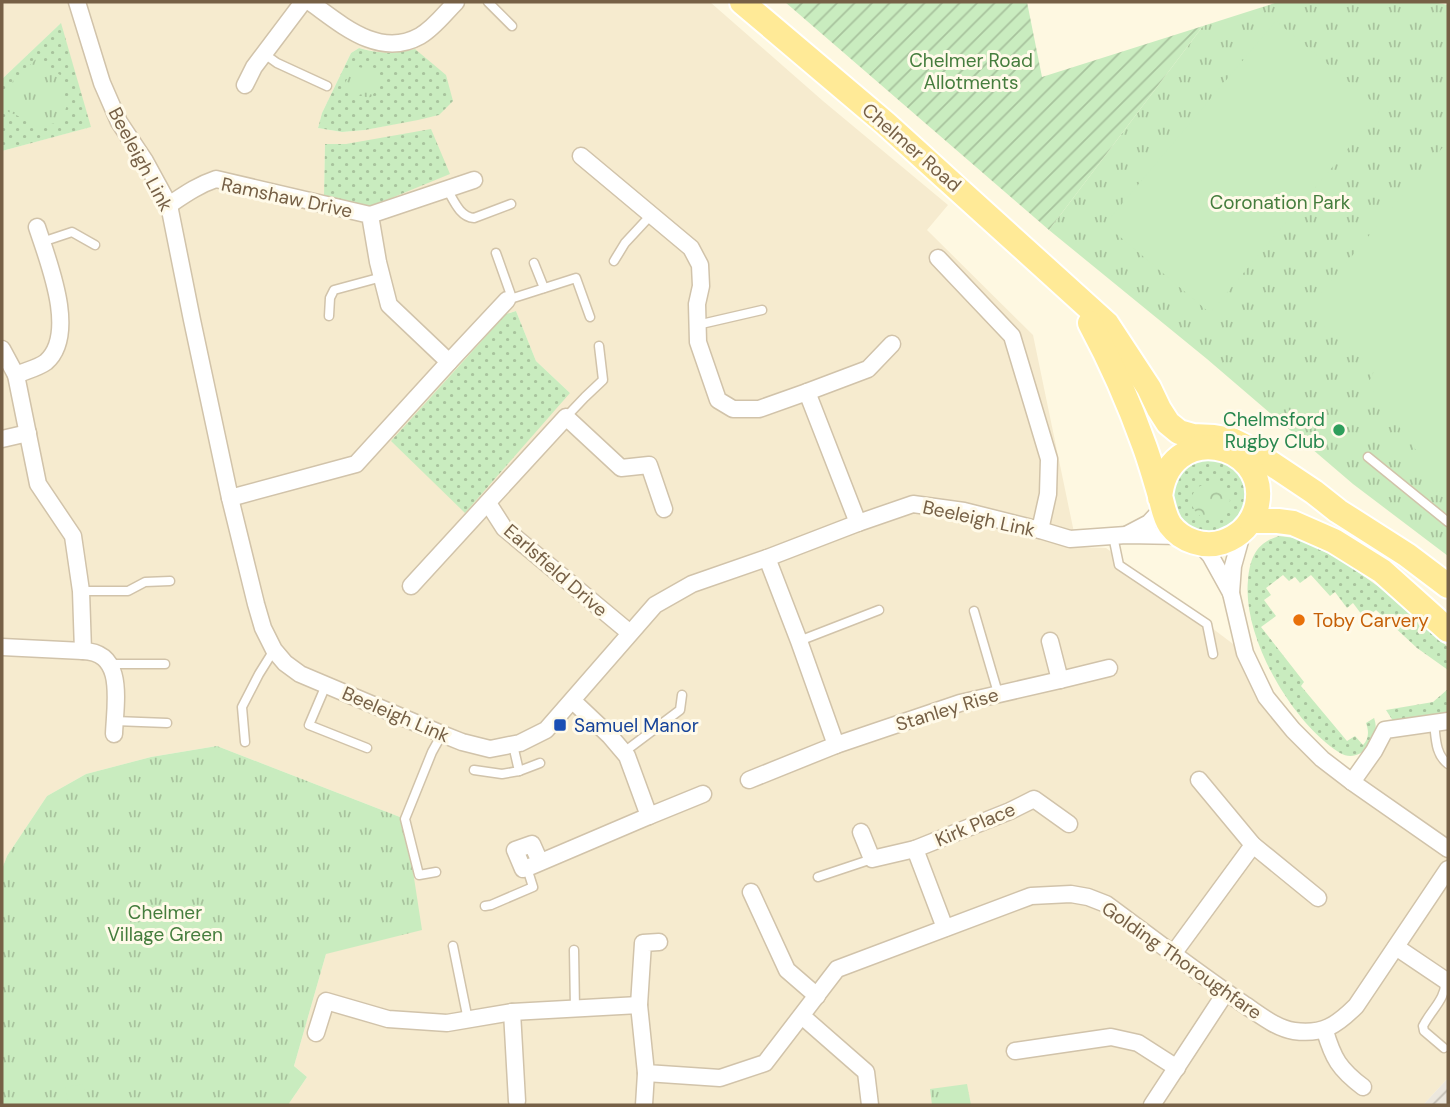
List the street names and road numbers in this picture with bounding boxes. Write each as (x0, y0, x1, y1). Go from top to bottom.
street label: Chelmer Road (857, 97, 967, 197)
street label: Beeleigh Link (103, 103, 179, 216)
street label: Ramshaw Drive (219, 171, 355, 224)
street label: Beeleigh Link (920, 494, 1038, 543)
street label: Earlsfield Drive (499, 518, 613, 622)
street label: Beeleigh Link (338, 681, 454, 748)
street label: Stanley Rise (893, 682, 1002, 737)
street label: Kirk Place (931, 796, 1019, 852)
street label: Golding Thoroughfare (1097, 896, 1267, 1025)

